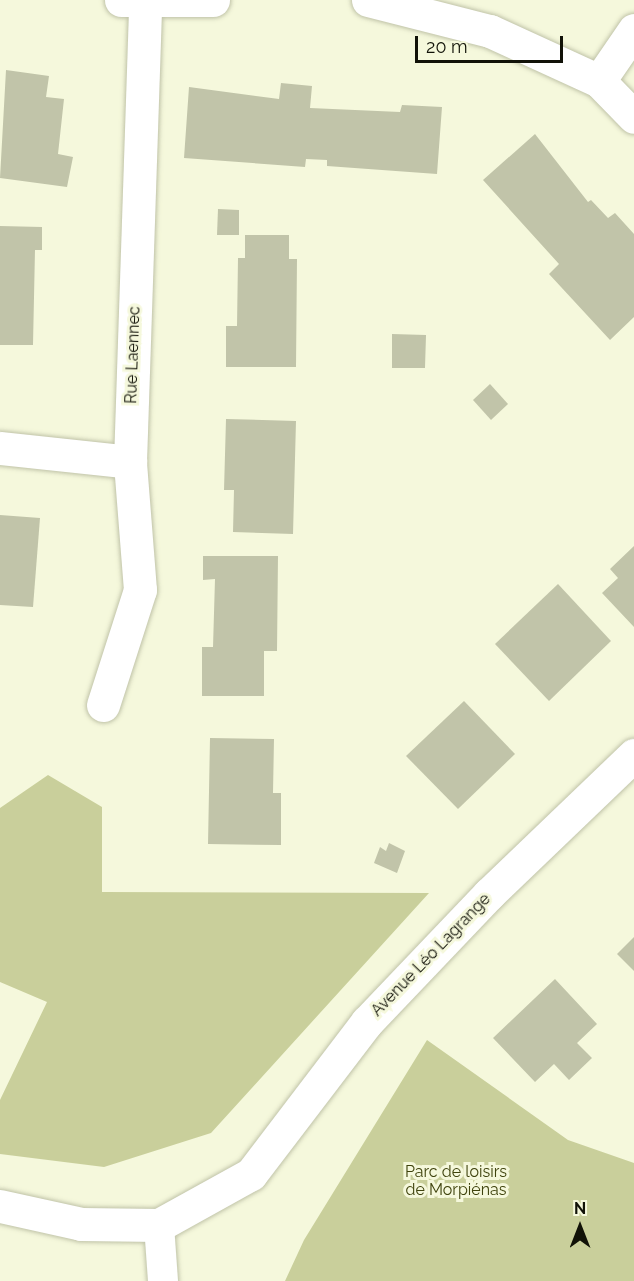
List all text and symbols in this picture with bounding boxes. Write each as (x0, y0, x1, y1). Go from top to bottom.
scale bar (418, 24, 566, 62)
text: 20 m (426, 36, 468, 57)
street label: Rue Laennec (122, 306, 144, 404)
street label: Avenue Léo Lagrange (367, 890, 495, 1020)
park label: Parc de loisirs de Morpiénas (405, 1162, 507, 1200)
north arrow (550, 1197, 610, 1257)
text: N (574, 1199, 586, 1218)

